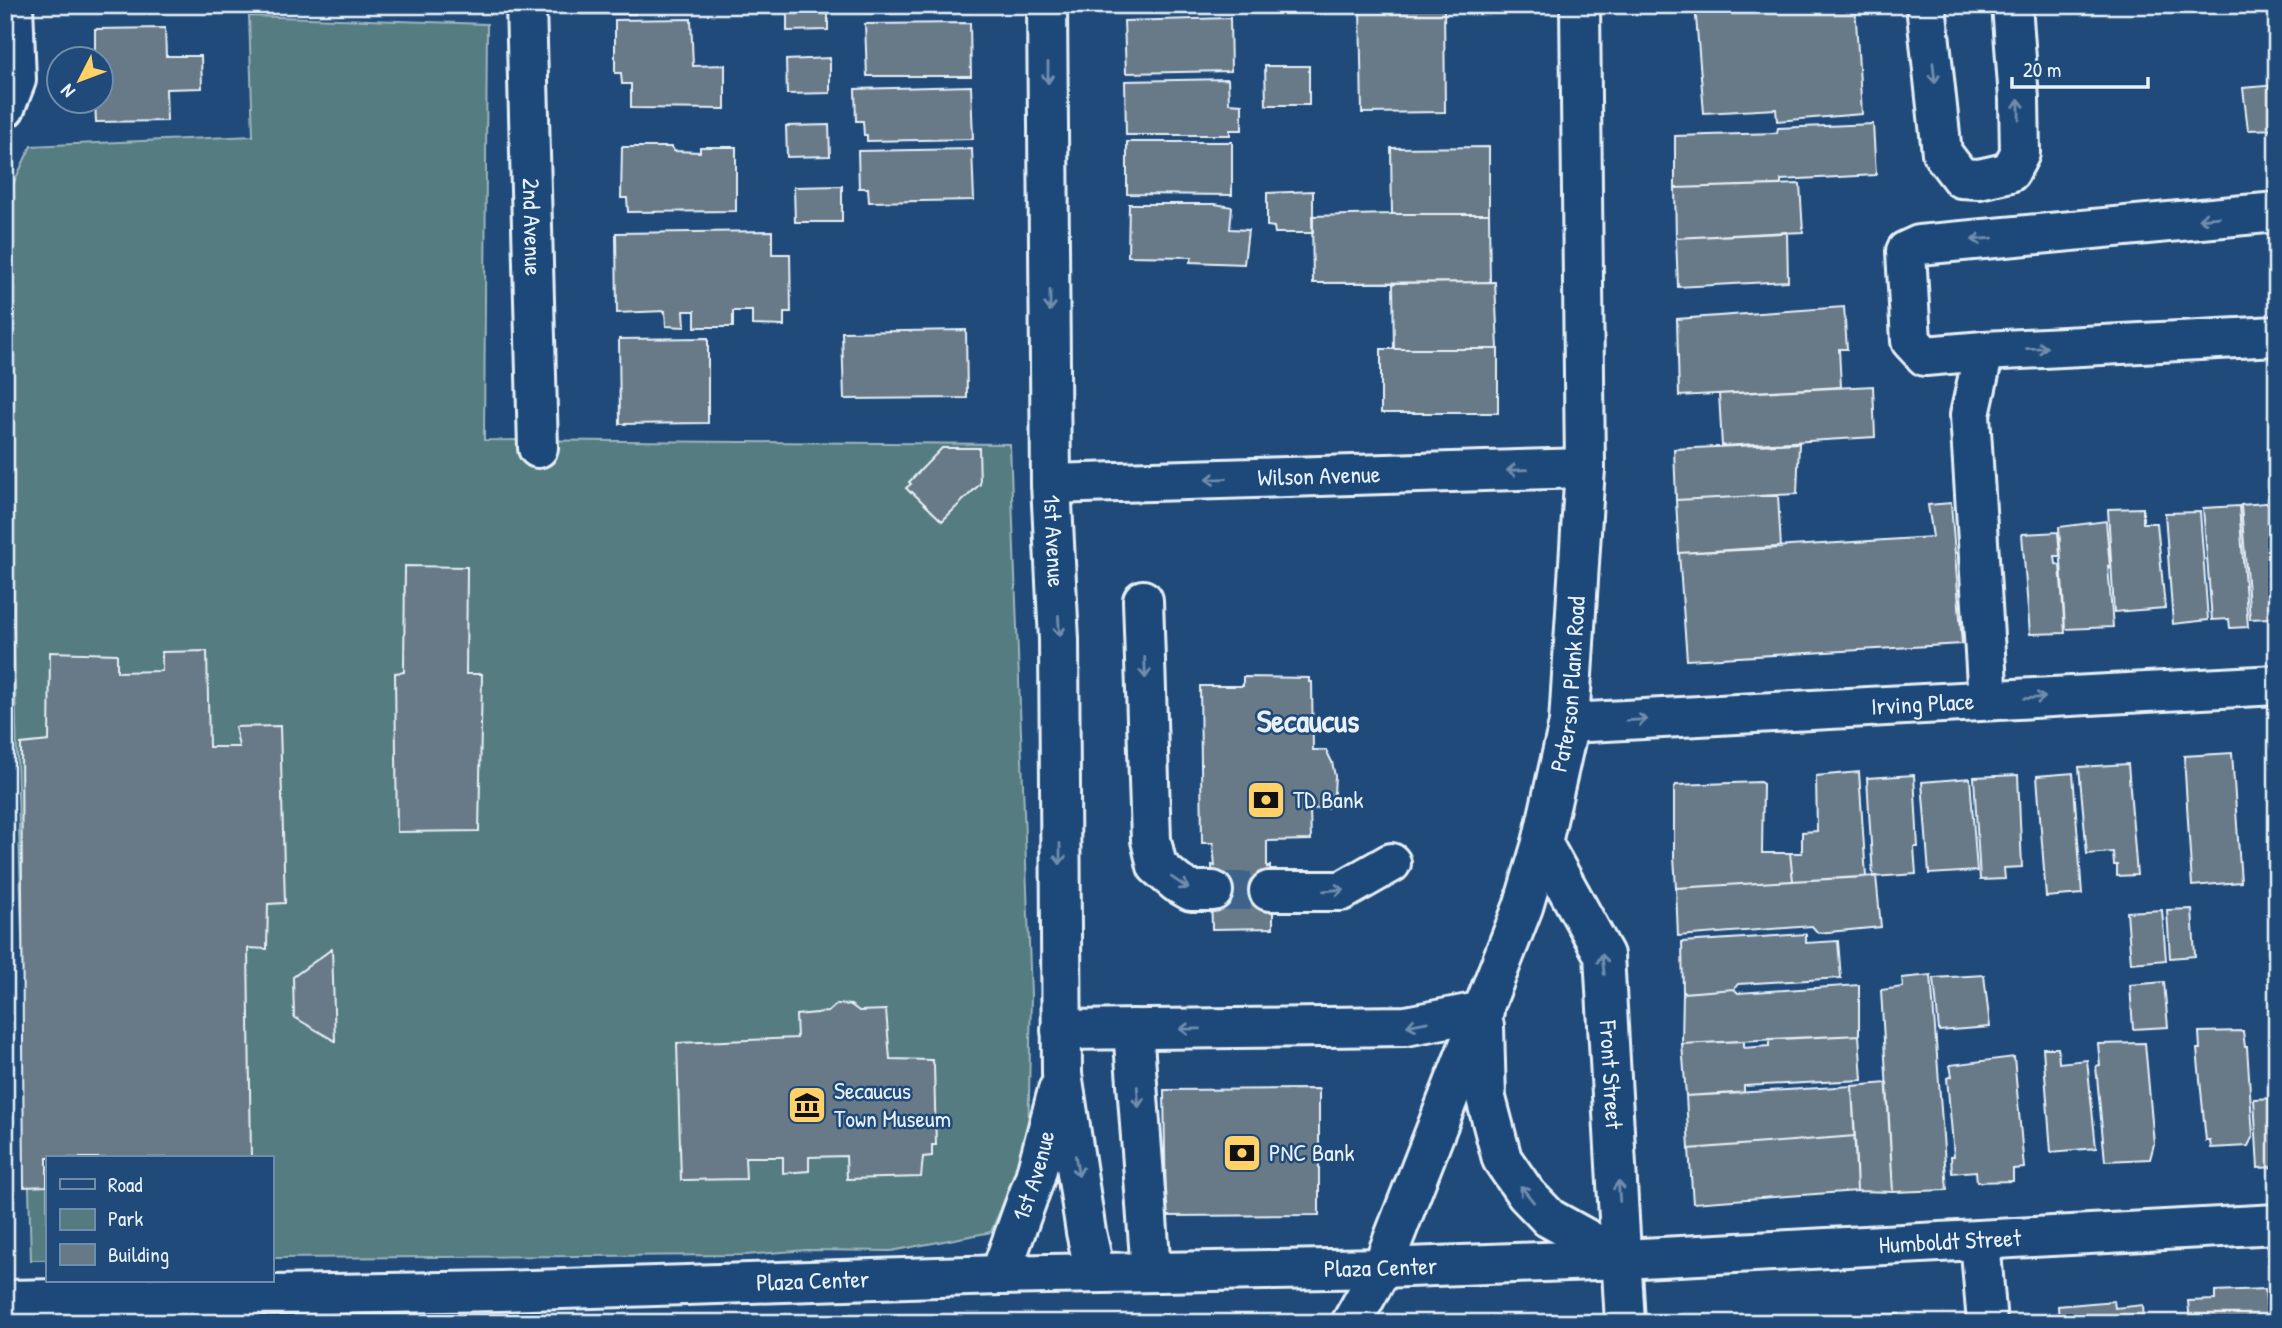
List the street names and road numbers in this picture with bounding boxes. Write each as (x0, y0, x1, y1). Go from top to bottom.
street label: 2nd Avenue (516, 178, 550, 277)
street label: Wilson Avenue (1257, 457, 1381, 493)
street label: 1st Avenue (1037, 494, 1073, 588)
street label: Paterson Plank Road (1542, 595, 1592, 775)
street label: Irving Place (1870, 684, 1975, 722)
street label: Front Street (1593, 1019, 1631, 1131)
street label: 1st Avenue (1004, 1127, 1062, 1225)
street label: Humboldt Street (1878, 1221, 2023, 1260)
street label: Plaza Center (1324, 1249, 1438, 1284)
street label: Plaza Center (756, 1262, 870, 1298)

